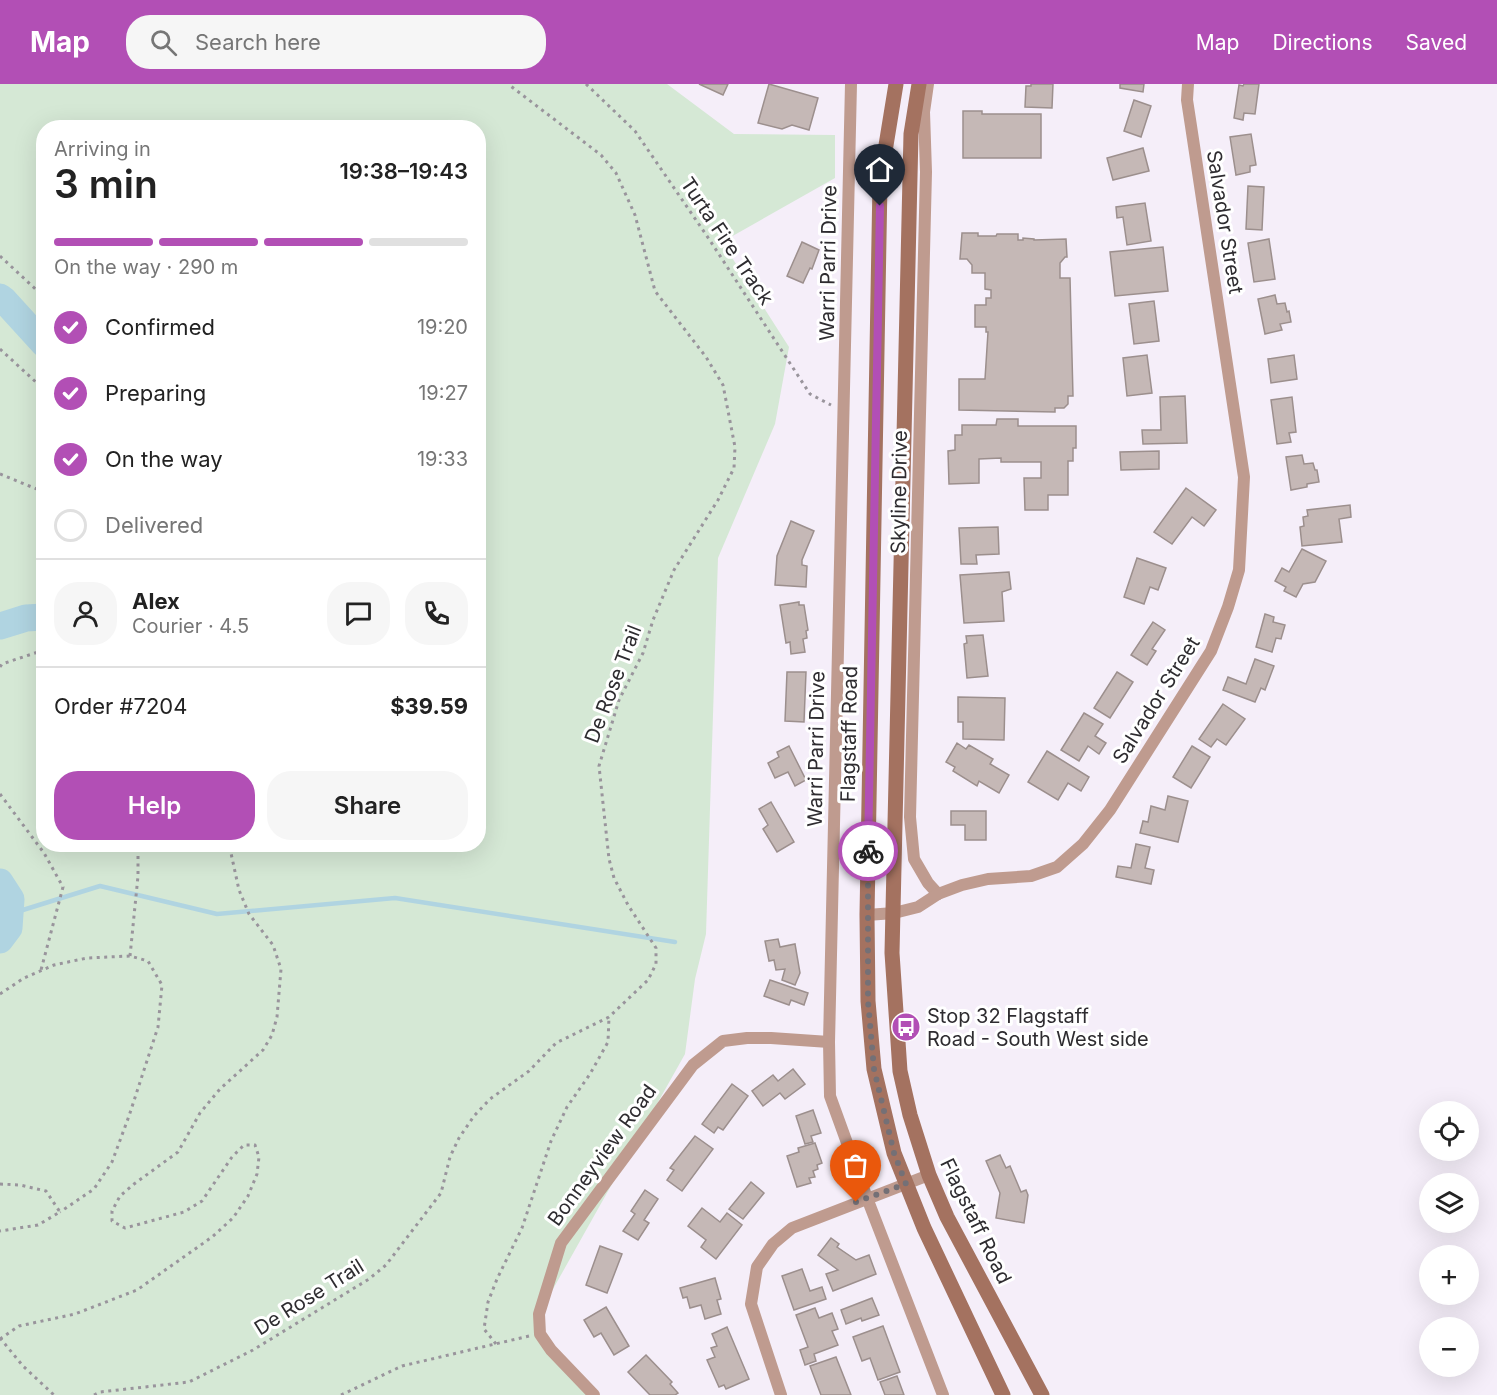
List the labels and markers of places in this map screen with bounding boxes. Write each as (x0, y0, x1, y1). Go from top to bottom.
pin (854, 144, 905, 206)
place label: Stop 32 Flagstaff Road - South West side (927, 1004, 1149, 1051)
bus stop icon: Stop 32 Flagstaff Road - South West side (890, 1011, 922, 1043)
pin (830, 1140, 881, 1202)

